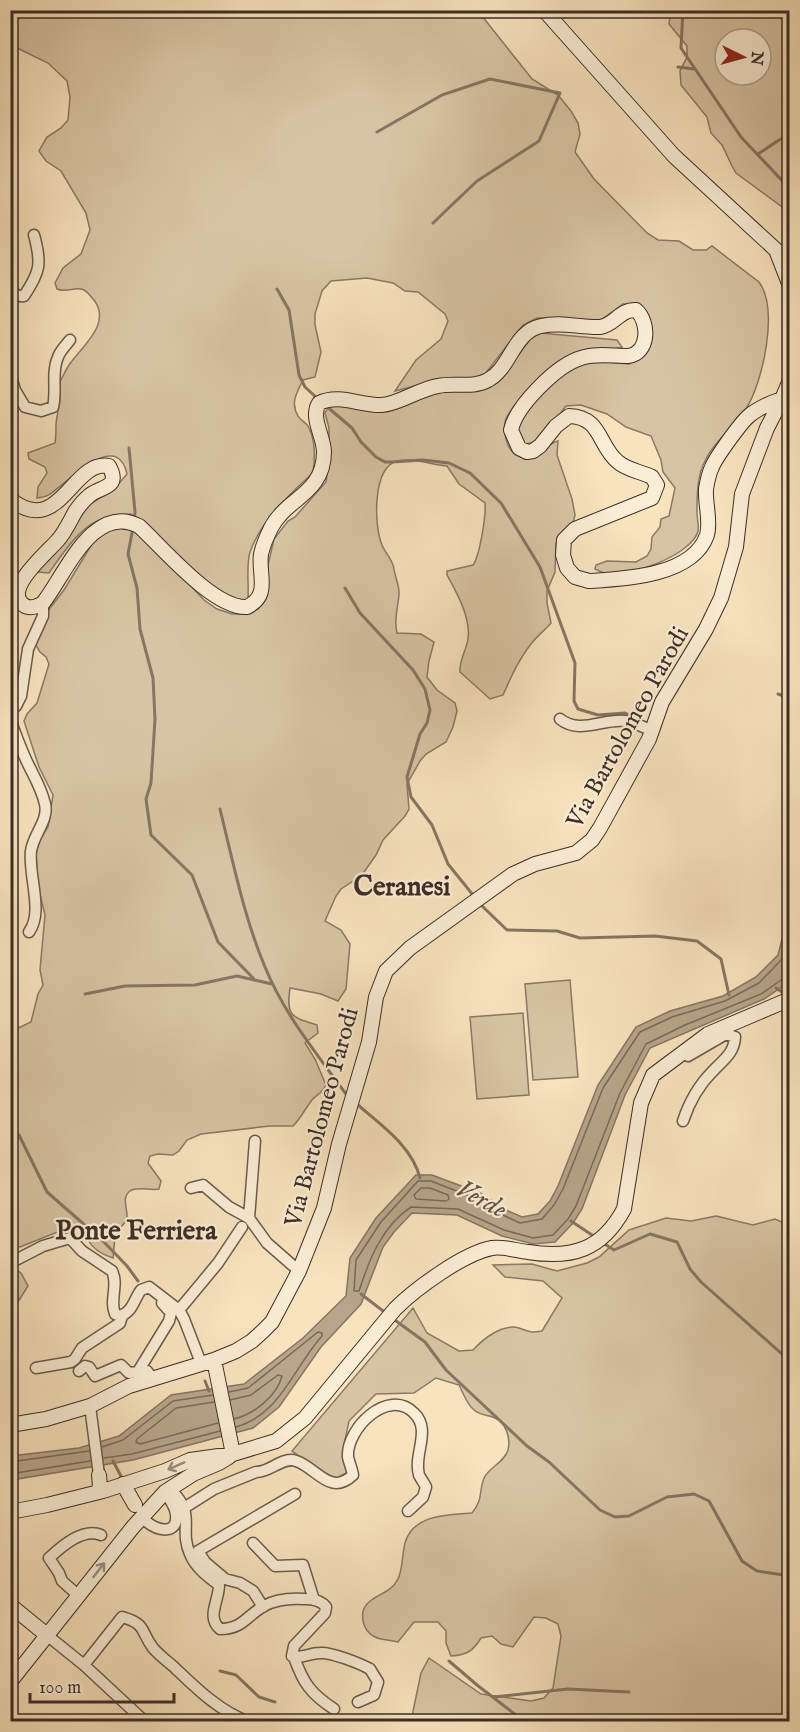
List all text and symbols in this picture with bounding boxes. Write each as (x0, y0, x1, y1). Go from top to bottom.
north arrow (713, 27, 773, 87)
text: N (745, 49, 767, 66)
street label: Via Bartolomeo Parodi (560, 621, 697, 835)
district label: Ceranesi (354, 871, 450, 905)
street label: Via Bartolomeo Parodi (278, 1004, 367, 1231)
water label: Verde (450, 1172, 512, 1226)
district label: Ponte Ferriera (55, 1215, 218, 1249)
one-way arrow (168, 1461, 186, 1472)
one-way arrow (93, 1562, 106, 1578)
scale bar (30, 1666, 174, 1704)
text: 100 m (39, 1677, 81, 1700)

